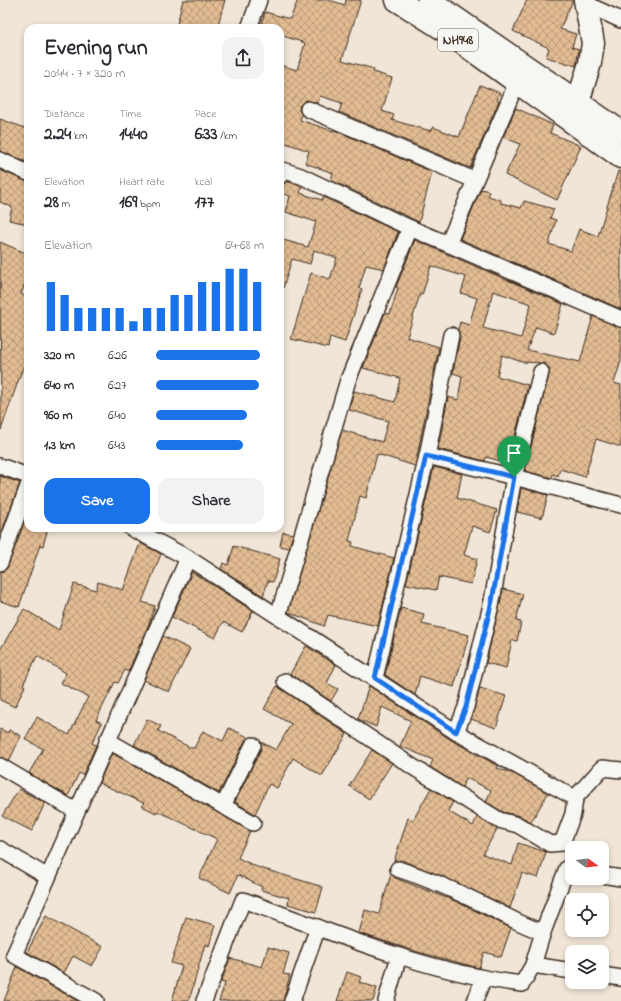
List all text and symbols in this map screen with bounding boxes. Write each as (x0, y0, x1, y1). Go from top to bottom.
road number: NH948 (438, 29, 478, 51)
text: Evening run (44, 33, 148, 65)
button: share (222, 37, 264, 79)
text: 20:44 · 7 × 320 m (44, 64, 125, 83)
text: Distance (44, 106, 85, 122)
text: Time (119, 106, 141, 122)
text: Pace (195, 106, 216, 122)
text: 2.24 (44, 122, 71, 147)
text: 14:40 (119, 122, 148, 147)
text: 6:33 (195, 122, 218, 147)
text: km (71, 128, 87, 144)
text: /km (218, 128, 237, 144)
text: Elevation (44, 174, 84, 190)
text: Heart rate (119, 174, 164, 190)
text: kcal (195, 174, 212, 190)
text: 28 (44, 190, 59, 215)
text: 169 (119, 190, 137, 215)
text: 177 (195, 190, 214, 215)
text: m (59, 196, 70, 212)
text: bpm (137, 196, 160, 212)
text: Elevation (44, 236, 92, 255)
text: 64–68 m (225, 236, 264, 255)
text: 320 m (44, 346, 75, 365)
text: 6:26 (108, 346, 127, 365)
text: 640 m (44, 376, 74, 395)
text: 6:27 (108, 376, 127, 395)
text: 960 m (44, 406, 73, 425)
text: 6:40 (108, 406, 126, 425)
text: 1.3 km (44, 436, 75, 455)
text: 6:43 (108, 436, 126, 455)
pin (497, 436, 531, 477)
icon: arrive (503, 442, 525, 464)
button: Save (44, 478, 150, 524)
button: Share (158, 478, 264, 524)
north arrow (565, 841, 609, 885)
map controls (565, 841, 609, 989)
button: locate (565, 893, 609, 937)
button: layers (565, 945, 609, 989)

